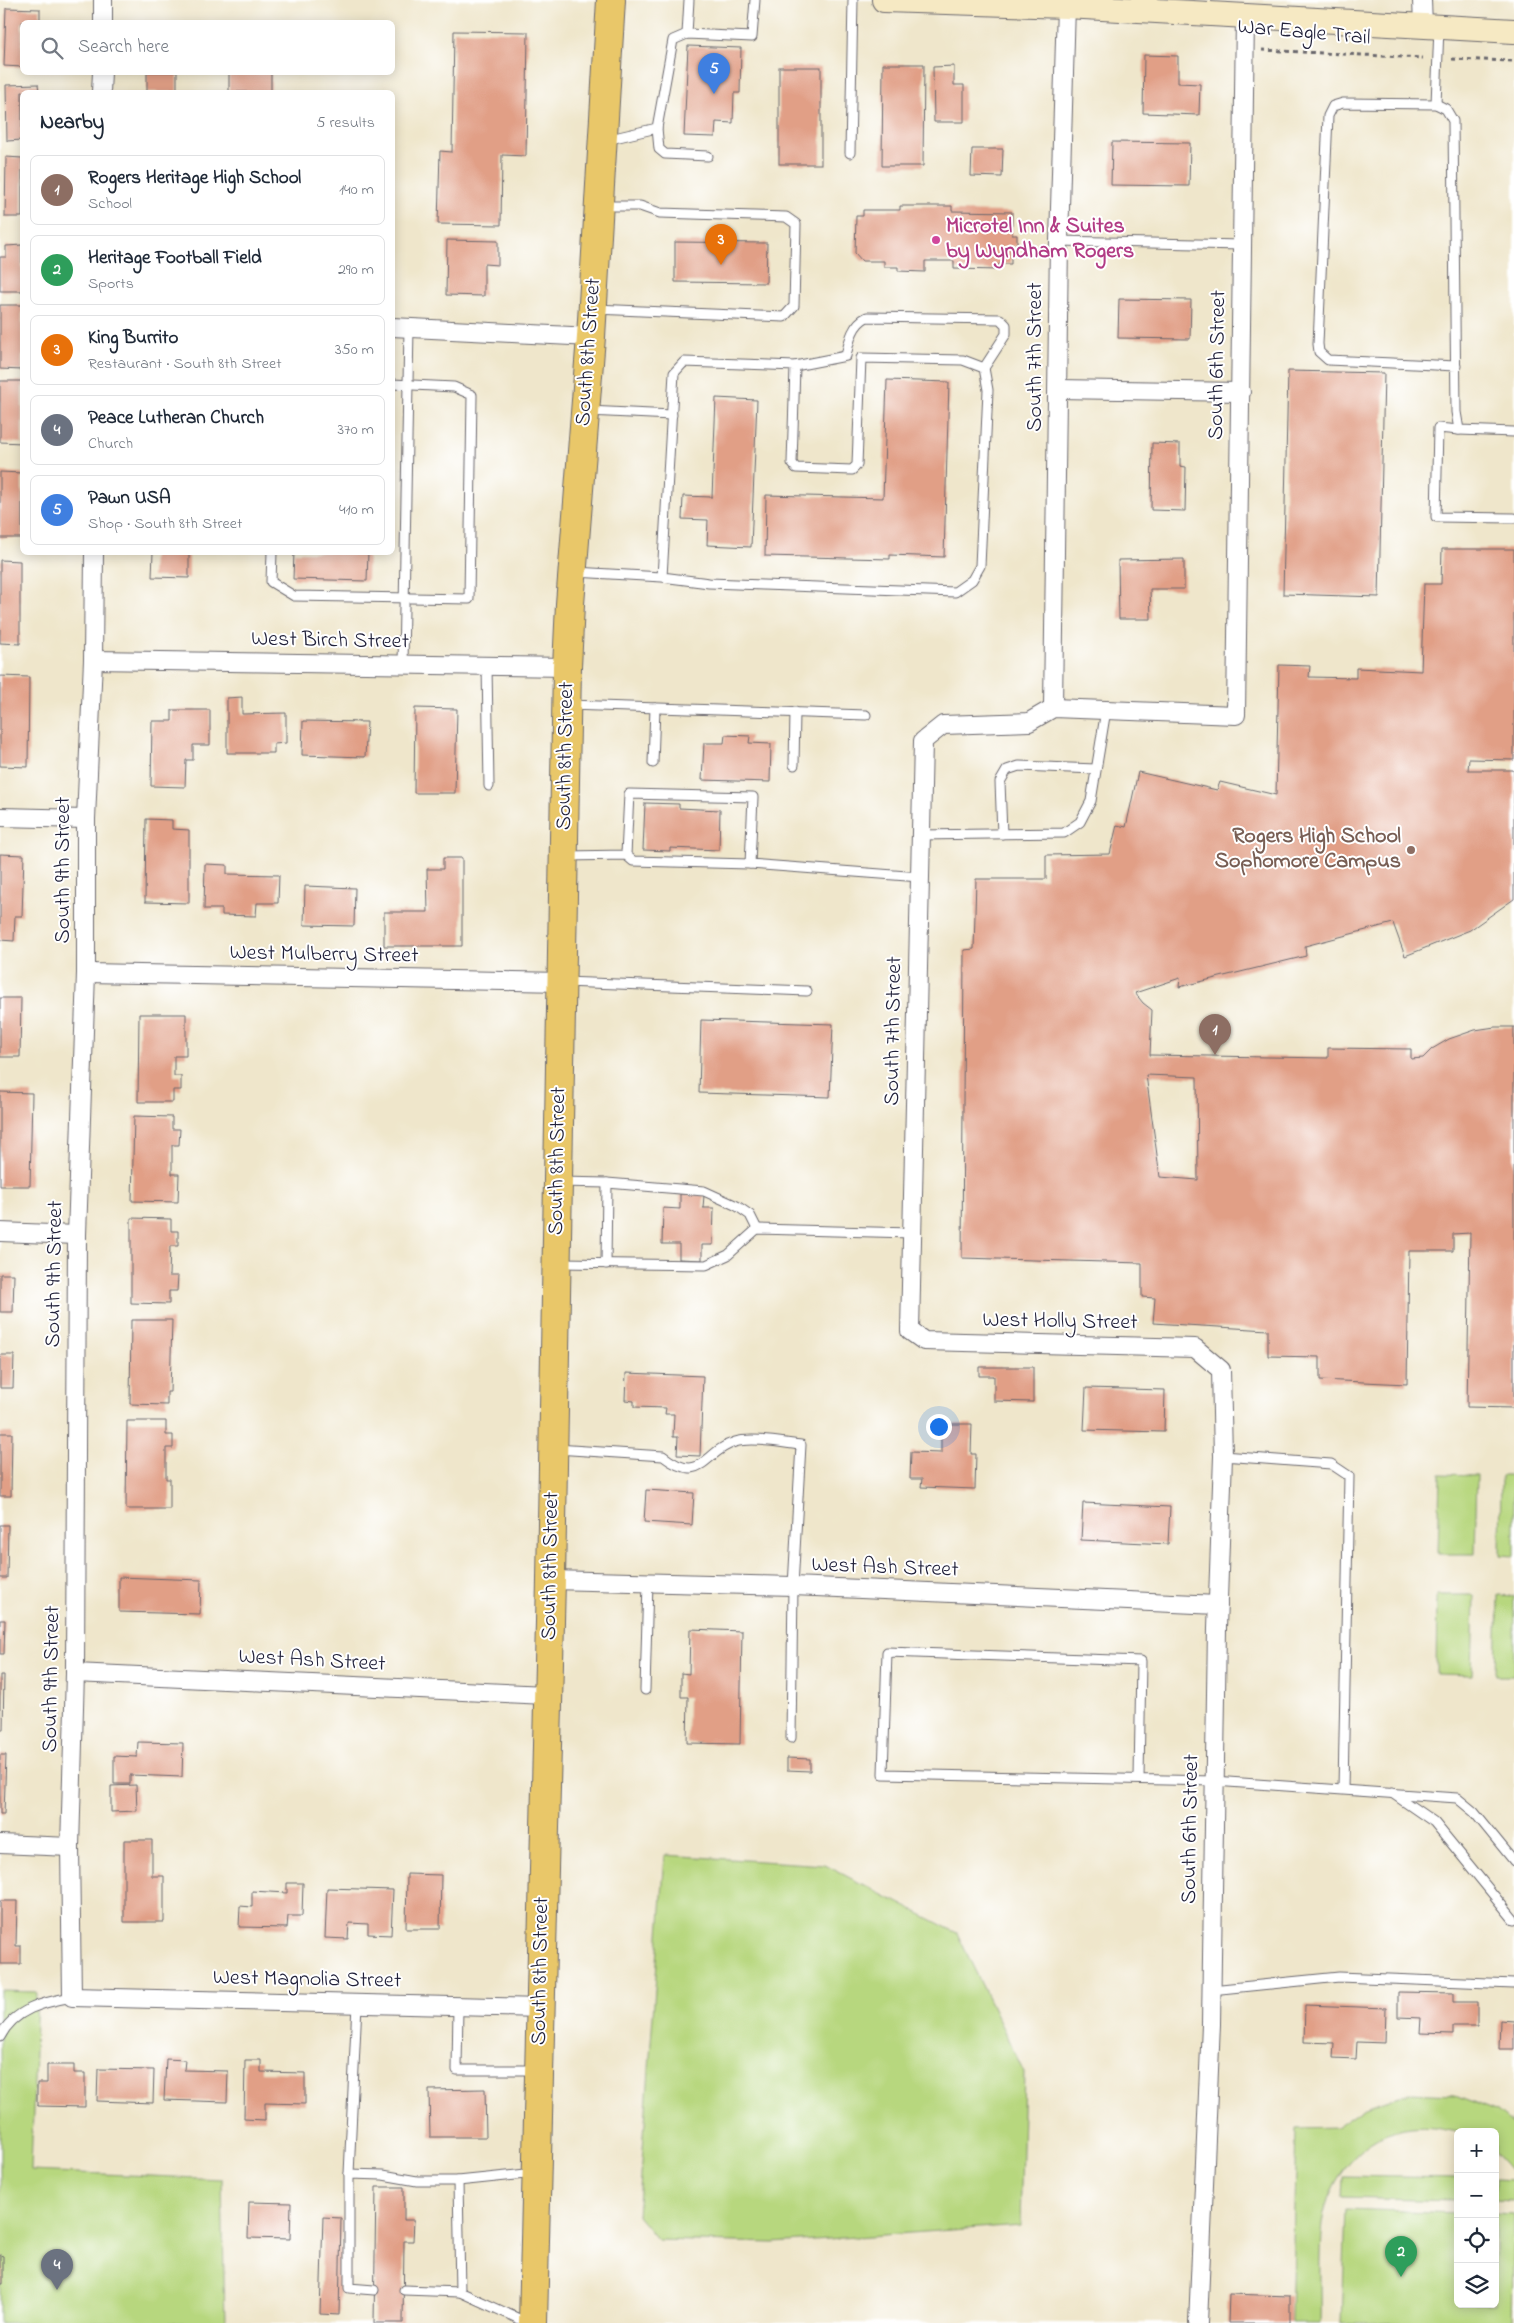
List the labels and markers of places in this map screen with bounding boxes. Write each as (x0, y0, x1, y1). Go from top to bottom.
pin: 5 (698, 53, 730, 94)
place label: Microtel Inn & Suites by Wyndham Rogers (946, 211, 1134, 269)
pin: 3 (705, 224, 737, 265)
marker: Microtel Inn & Suites by Wyndham Rogers (930, 234, 942, 246)
place label: Rogers High School Sophomore Campus (1215, 821, 1401, 878)
marker: Rogers High School Sophomore Campus (1405, 844, 1417, 856)
pin: 1 (1199, 1014, 1231, 1055)
pin: 2 (1385, 2236, 1417, 2277)
pin: 4 (41, 2249, 73, 2290)

